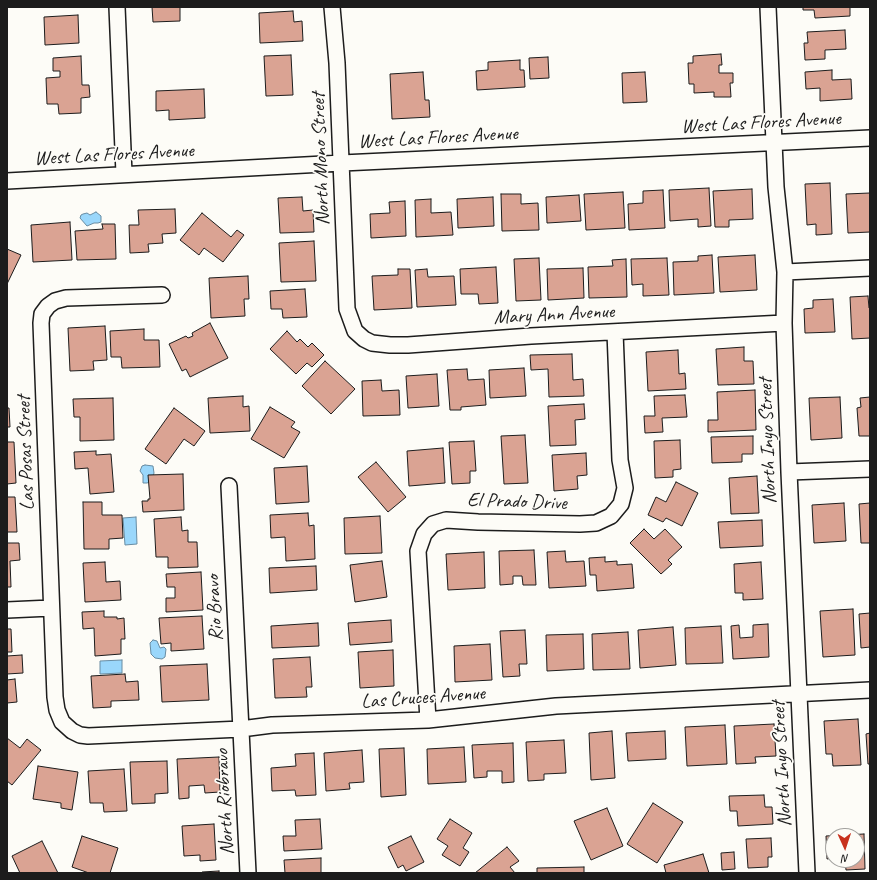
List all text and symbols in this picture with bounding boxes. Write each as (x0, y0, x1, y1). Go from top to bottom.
street label: North Mono Street (307, 92, 335, 226)
street label: West Las Flores Avenue (681, 107, 841, 139)
street label: West Las Flores Avenue (358, 122, 518, 154)
street label: West Las Flores Avenue (34, 139, 194, 171)
street label: Mary Ann Avenue (493, 300, 615, 330)
street label: North Inyo Street (754, 378, 782, 504)
street label: Las Posas Street (12, 395, 40, 511)
street label: El Prado Drive (467, 488, 567, 516)
street label: Rio Bravo (201, 574, 229, 642)
street label: Las Cruces Avenue (360, 682, 486, 714)
street label: North Inyo Street (767, 701, 797, 827)
street label: North Riobravo (210, 748, 240, 856)
north arrow (825, 828, 865, 868)
text: N (842, 852, 849, 866)

